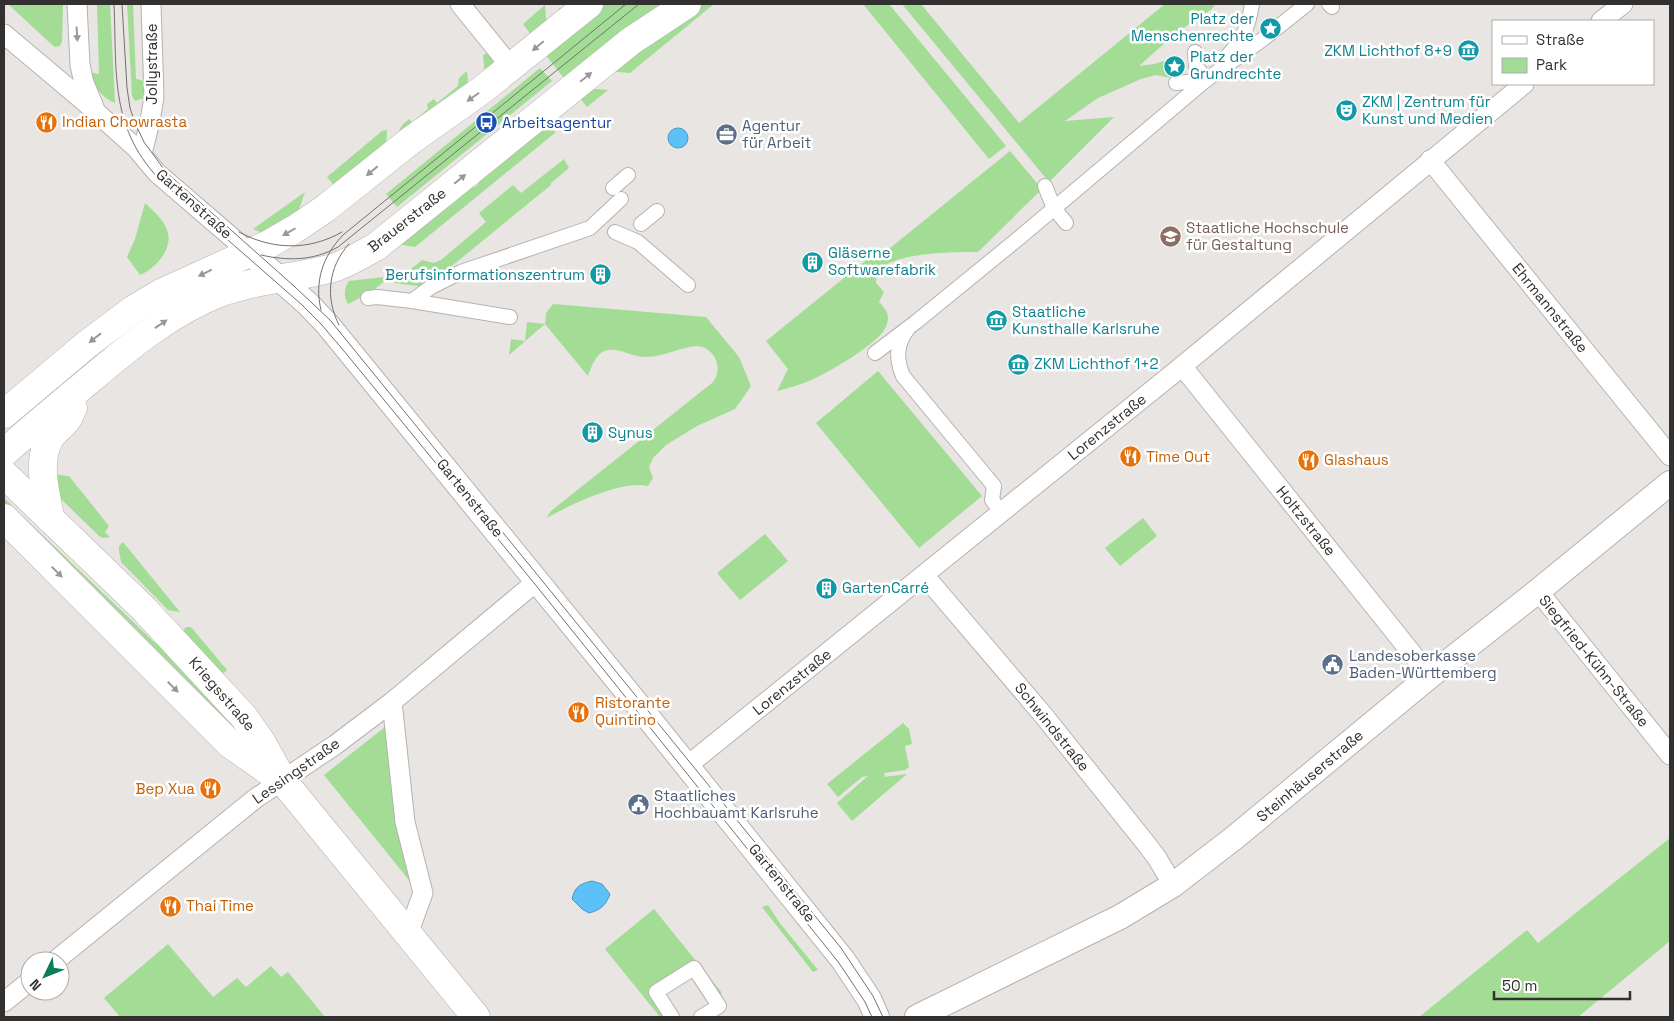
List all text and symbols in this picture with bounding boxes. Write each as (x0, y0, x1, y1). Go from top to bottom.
place label: Platz der Menschenrechte (1131, 9, 1254, 45)
place icon: Platz der Menschenrechte (1258, 16, 1282, 40)
legend (1492, 20, 1654, 85)
street label: Jollystraße (142, 23, 161, 105)
one-way arrow (74, 27, 82, 43)
text: Straße (1536, 30, 1585, 49)
museum icon: ZKM Lichthof 8+9 (1456, 39, 1480, 63)
one-way arrow (532, 40, 545, 51)
place label: ZKM Lichthof 8+9 (1324, 41, 1452, 60)
place label: Platz der Grundrechte (1190, 47, 1281, 83)
place icon: Platz der Grundrechte (1162, 54, 1186, 78)
text: Park (1536, 55, 1567, 74)
one-way arrow (579, 71, 592, 82)
one-way arrow (466, 92, 480, 102)
place label: ZKM | Zentrum für Kunst und Medien (1362, 92, 1493, 128)
theatre icon: ZKM | Zentrum für Kunst und Medien (1334, 99, 1358, 123)
restaurant icon: Indian Chowrasta (34, 110, 58, 134)
bus stop icon: Arbeitsagentur (474, 111, 498, 135)
place label: Indian Chowrasta (62, 112, 187, 131)
place label: Arbeitsagentur (502, 113, 612, 132)
place label: Agentur für Arbeit (742, 116, 811, 152)
office icon: Agentur für Arbeit (714, 123, 738, 147)
street label: Gartenstraße (152, 164, 236, 243)
one-way arrow (366, 166, 379, 177)
one-way arrow (453, 174, 466, 185)
street label: Brauerstraße (364, 183, 450, 256)
place label: Staatliche Hochschule für Gestaltung (1186, 218, 1349, 254)
school or university icon: Staatliche Hochschule für Gestaltung (1158, 225, 1182, 249)
one-way arrow (283, 228, 296, 237)
place label: Gläserne Softwarefabrik (828, 243, 936, 279)
building icon: Gläserne Softwarefabrik (800, 250, 824, 274)
street label: Ehrmannstraße (1508, 259, 1593, 357)
building icon: Berufsinformationszentrum (589, 263, 613, 287)
place label: Berufsinformationszentrum (385, 265, 585, 284)
one-way arrow (198, 269, 212, 277)
place label: Staatliche Kunsthalle Karlsruhe (1012, 302, 1160, 338)
museum icon: Staatliche Kunsthalle Karlsruhe (984, 309, 1008, 333)
one-way arrow (154, 319, 168, 329)
one-way arrow (88, 333, 102, 343)
museum icon: ZKM Lichthof 1+2 (1006, 352, 1030, 376)
place label: ZKM Lichthof 1+2 (1034, 354, 1159, 373)
street label: Lorenzstraße (1064, 389, 1150, 464)
building icon: Synus (580, 421, 604, 445)
place label: Synus (608, 423, 653, 442)
restaurant icon: Time Out (1118, 445, 1142, 469)
place label: Time Out (1146, 447, 1210, 466)
restaurant icon: Glashaus (1296, 448, 1320, 472)
place label: Glashaus (1324, 450, 1389, 469)
street label: Gartenstraße (433, 454, 508, 541)
street label: Holtzstraße (1272, 482, 1340, 560)
one-way arrow (51, 566, 63, 578)
building icon: GartenCarré (814, 576, 838, 600)
place label: GartenCarré (842, 578, 929, 597)
street label: Siegfried-Kühn-Straße (1535, 591, 1654, 731)
street label: Lorenzstraße (749, 644, 835, 719)
place label: Landesoberkasse Baden-Württemberg (1349, 646, 1497, 682)
street label: Kriegsstraße (185, 653, 260, 735)
public building icon: Landesoberkasse Baden-Württemberg (1321, 653, 1345, 677)
street label: Schwindstraße (1011, 678, 1094, 775)
one-way arrow (166, 680, 178, 692)
place label: Ristorante Quintino (595, 693, 670, 729)
restaurant icon: Ristorante Quintino (567, 700, 591, 724)
street label: Steinhäuserstraße (1252, 725, 1367, 826)
street label: Lessingstraße (248, 733, 343, 808)
restaurant icon: Bep Xua (199, 777, 223, 801)
place label: Bep Xua (135, 779, 195, 798)
place label: Staatliches Hochbauamt Karlsruhe (654, 786, 819, 822)
public building icon: Staatliches Hochbauamt Karlsruhe (626, 793, 650, 817)
street label: Gartenstraße (745, 839, 820, 926)
restaurant icon: Thai Time (158, 894, 182, 918)
place label: Thai Time (186, 896, 254, 915)
north arrow (20, 951, 70, 1001)
scale bar (1494, 968, 1630, 1000)
text: N (26, 975, 45, 994)
text: 50 m (1502, 976, 1537, 995)

